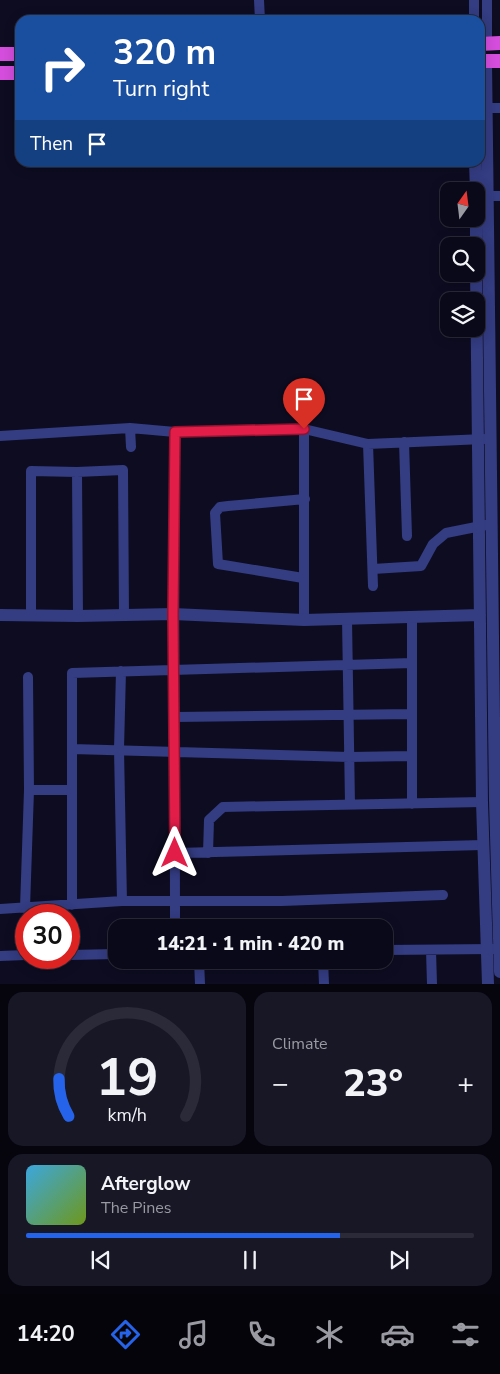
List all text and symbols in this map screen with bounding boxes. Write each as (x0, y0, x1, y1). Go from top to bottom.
text: 320 m (113, 29, 216, 76)
icon: right (30, 35, 95, 100)
text: Turn right (113, 74, 209, 104)
icon: arrive (83, 130, 111, 158)
text: Then (30, 131, 73, 157)
north arrow (440, 182, 485, 228)
map controls (440, 182, 485, 337)
button: search (440, 237, 485, 282)
button: layers (440, 292, 485, 337)
pin (283, 378, 325, 429)
icon: arrive (290, 385, 318, 413)
position arrow (148, 826, 200, 878)
speed limit sign: 30 (15, 904, 80, 969)
text: 14:21 · 1 min · 420 m (157, 931, 344, 957)
text: Climate (272, 1033, 327, 1055)
text: 19 (96, 1042, 158, 1113)
text: 23° (343, 1058, 403, 1109)
text: − (272, 1065, 289, 1103)
text: + (457, 1065, 474, 1103)
text: km/h (107, 1103, 147, 1127)
text: Afterglow (101, 1171, 191, 1197)
text: The Pines (101, 1197, 171, 1219)
icon: previous (87, 1246, 115, 1274)
icon: pause (236, 1246, 264, 1274)
icon: next (385, 1246, 413, 1274)
icon: directions (108, 1317, 143, 1352)
icon: music (176, 1317, 211, 1352)
icon: phone (244, 1317, 279, 1352)
icon: climate (312, 1317, 347, 1352)
icon: car (380, 1317, 415, 1352)
icon: filters (448, 1317, 483, 1352)
text: 14:20 (17, 1319, 75, 1349)

